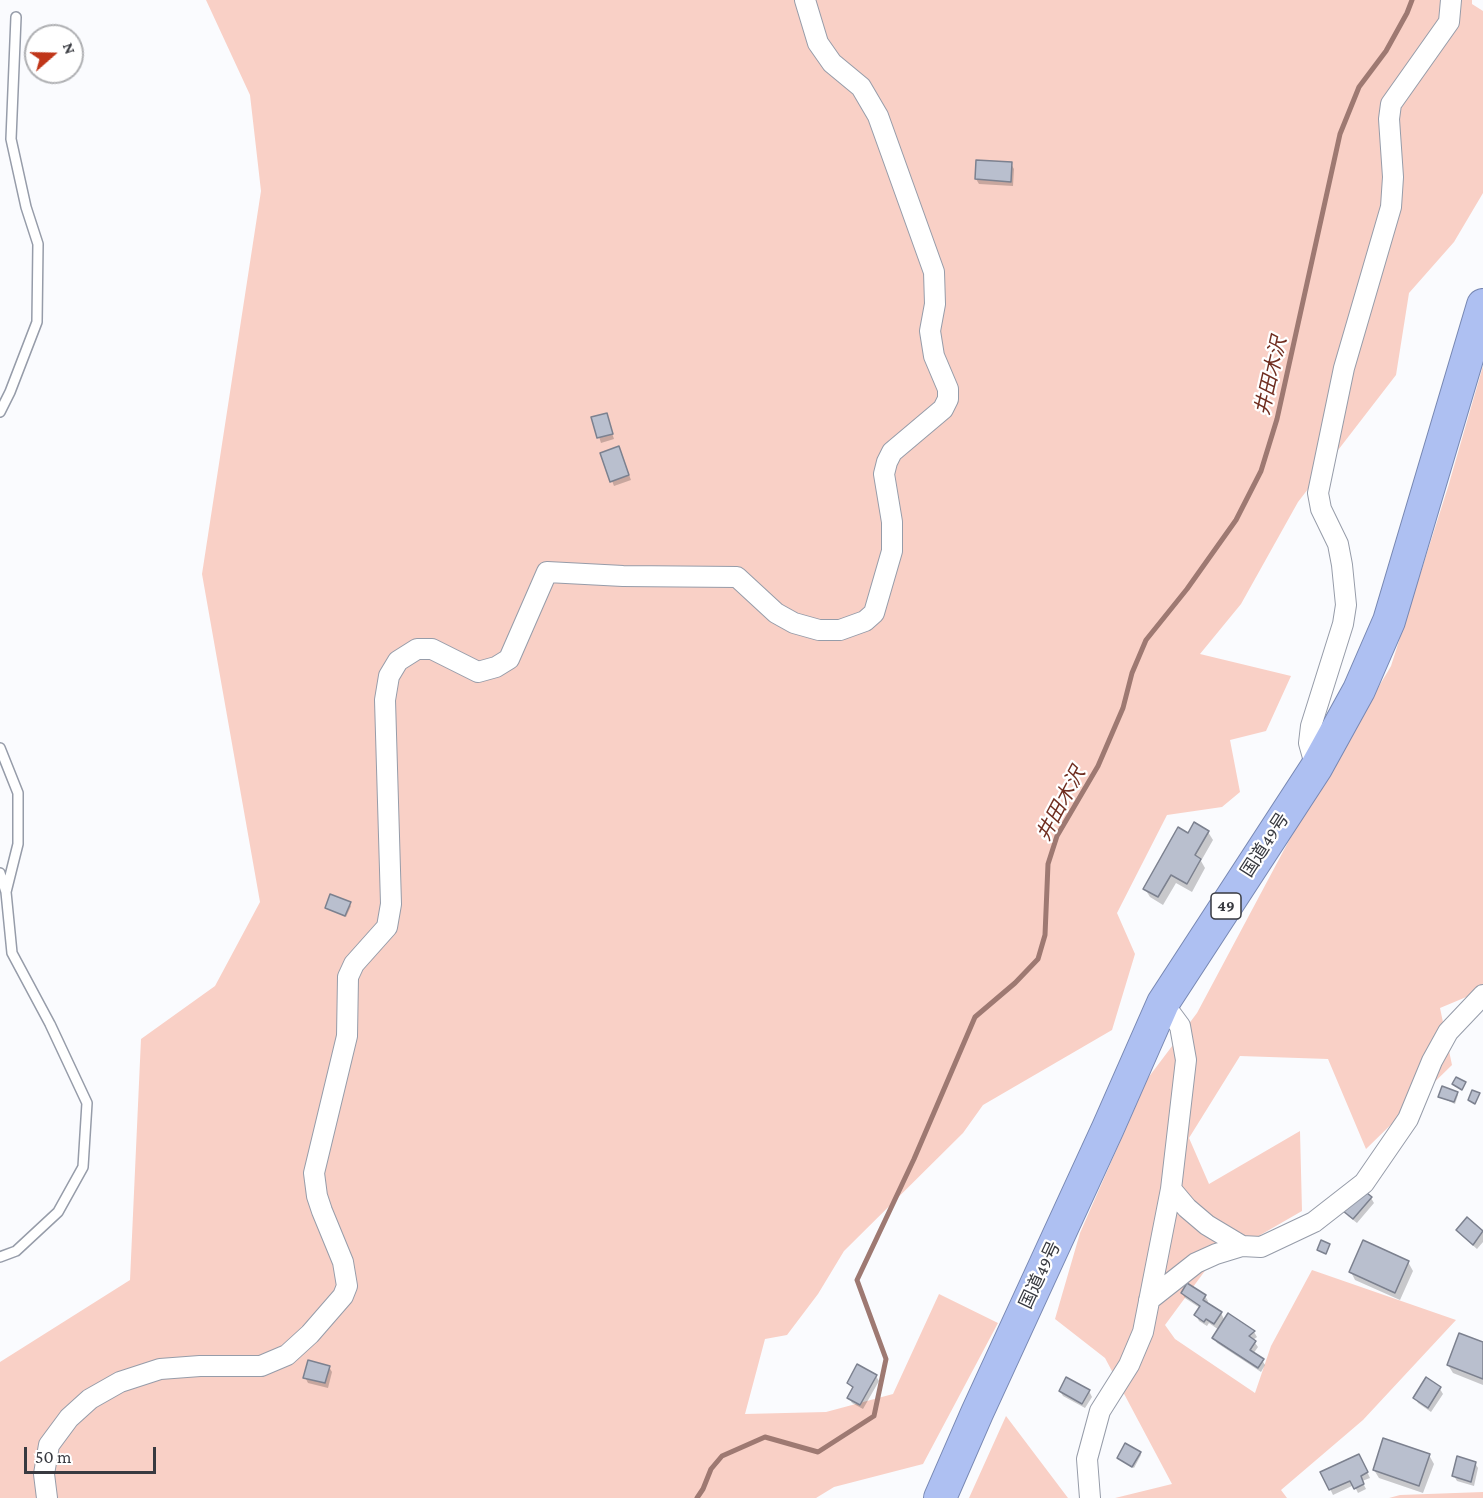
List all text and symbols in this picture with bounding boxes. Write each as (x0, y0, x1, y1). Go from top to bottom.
north arrow (24, 24, 84, 84)
text: N (60, 40, 79, 56)
water label: 井田木沢 (1250, 334, 1292, 418)
water label: 井田木沢 (1032, 763, 1090, 845)
street label: 国道49号 (1236, 809, 1294, 881)
road number: 49 (1211, 893, 1241, 919)
street label: 国道49号 (1015, 1238, 1065, 1312)
scale bar (27, 1435, 159, 1473)
text: 50 m (35, 1447, 72, 1467)

